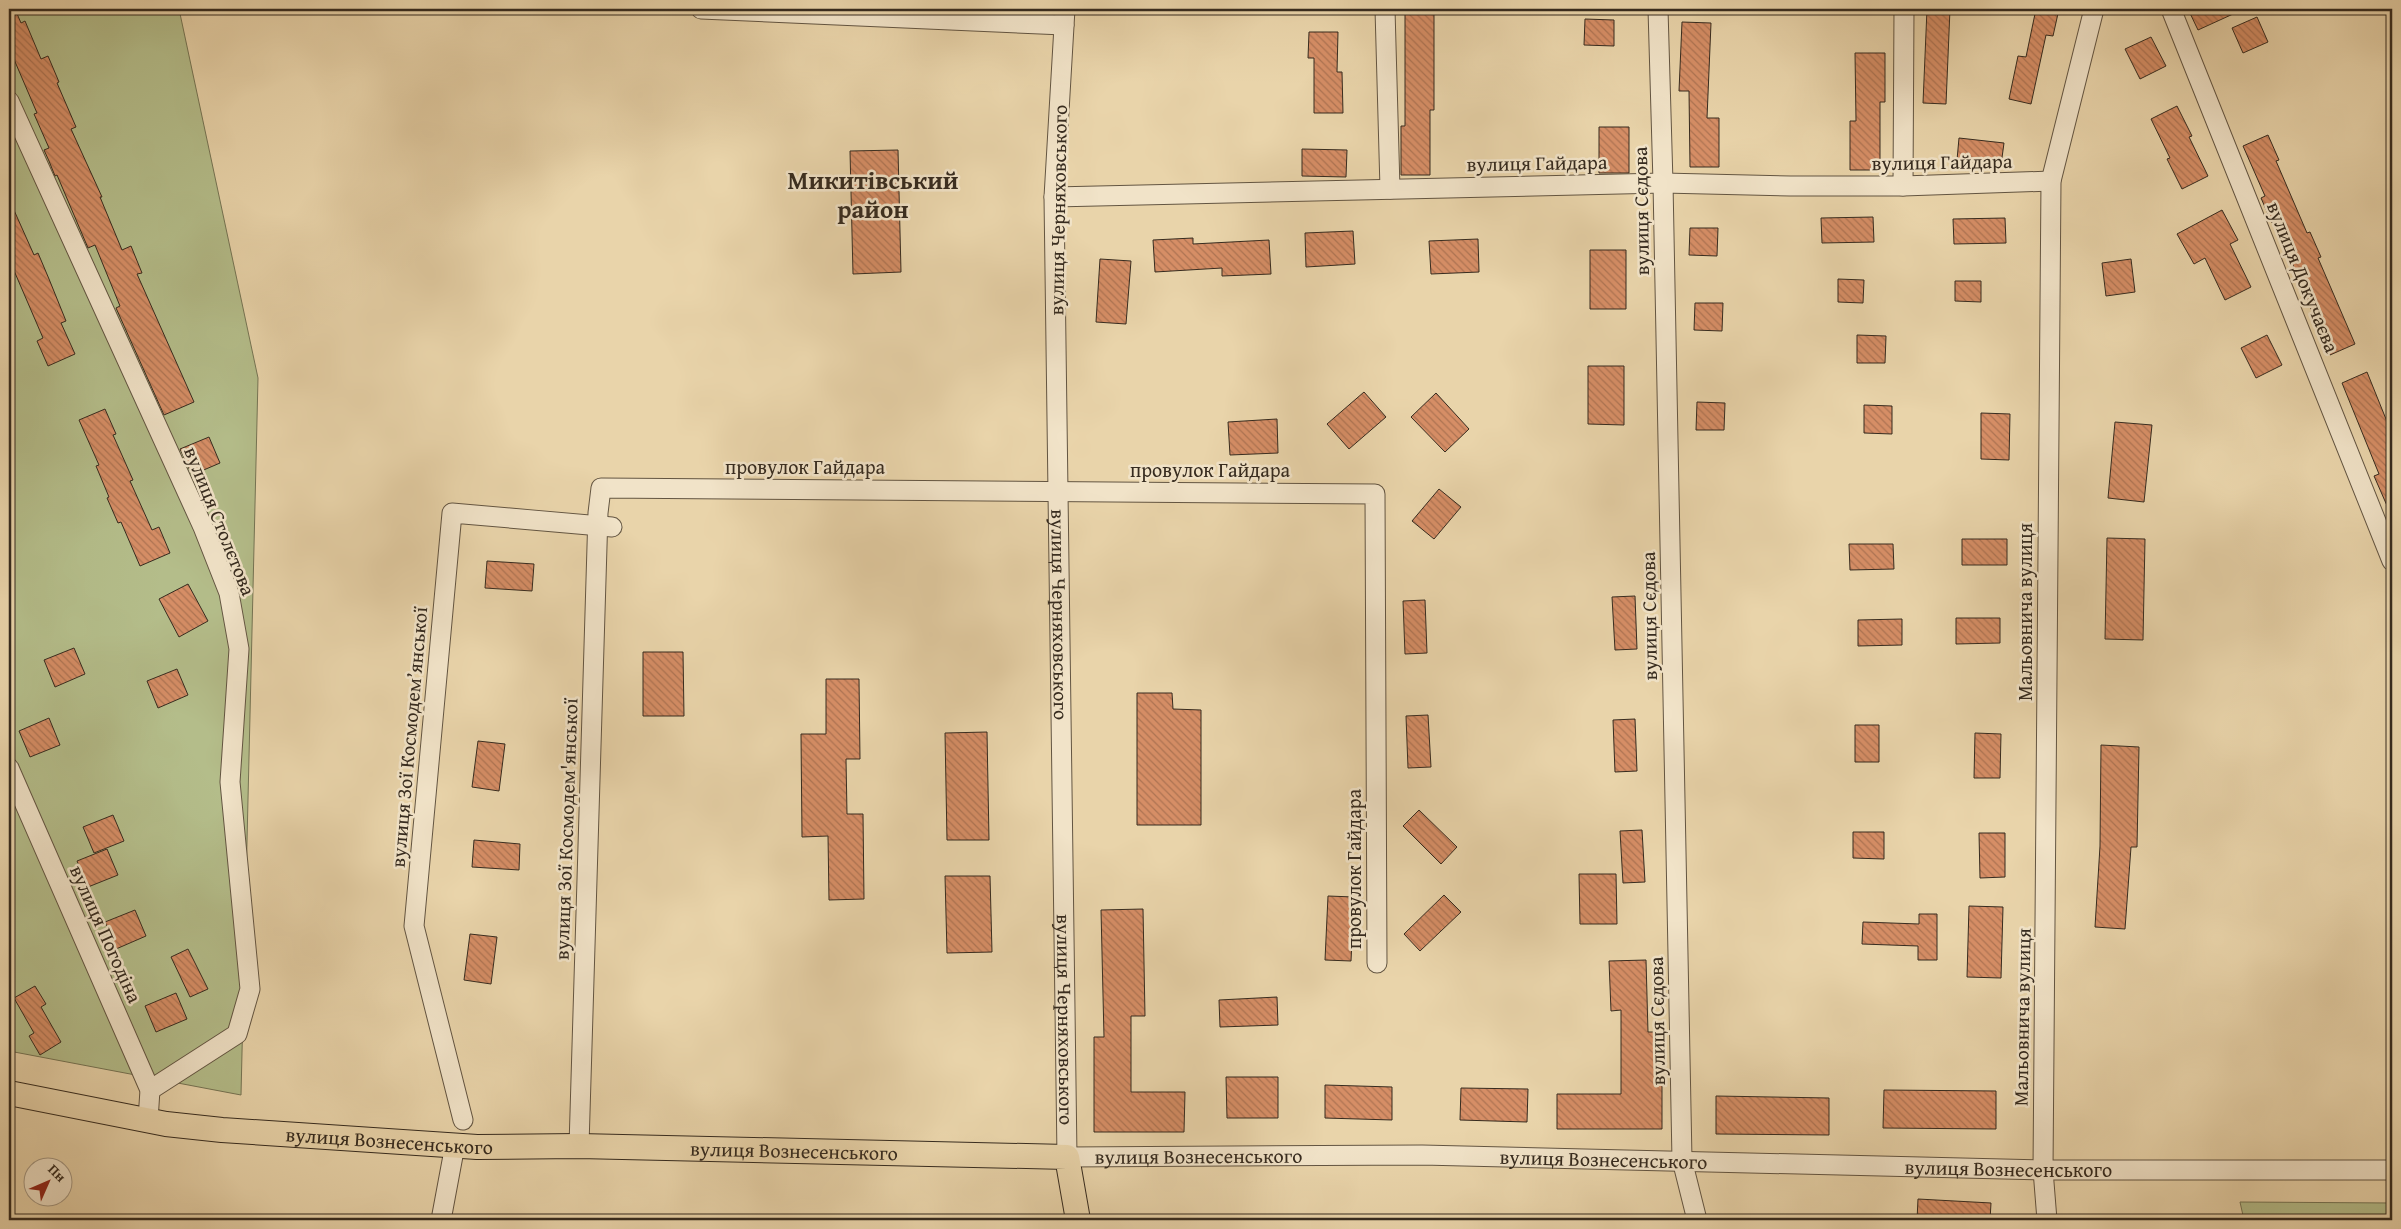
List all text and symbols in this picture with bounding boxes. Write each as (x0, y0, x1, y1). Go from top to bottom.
street label: вулиця Черняховського (1041, 104, 1074, 316)
street label: вулиця Сєдова (1625, 146, 1656, 276)
street label: вулиця Гайдара (1871, 146, 2013, 177)
street label: вулиця Гайдара (1466, 147, 1608, 178)
district label: Микитівський район (787, 162, 959, 227)
street label: вулиця Докучаєва (2260, 197, 2347, 357)
street label: вулиця Столєтова (177, 442, 264, 600)
street label: провулок Гайдара (725, 452, 886, 481)
street label: провулок Гайдара (1130, 455, 1291, 484)
street label: вулиця Черняховського (1044, 509, 1076, 720)
street label: Мальовнича вулиця (2010, 523, 2039, 701)
street label: вулиця Сєдова (1633, 551, 1664, 681)
street label: вулиця Зої Космодем’янської (383, 605, 434, 869)
street label: вулиця Зої Космодем'янської (546, 697, 585, 960)
street label: провулок Гайдара (1339, 788, 1368, 949)
street label: вулиця Погодіна (63, 860, 150, 1008)
street label: вулиця Черняховського (1050, 914, 1082, 1125)
street label: Мальовнича вулиця (2005, 928, 2038, 1106)
street label: вулиця Сєдова (1641, 956, 1672, 1086)
street label: вулиця Вознесенського (285, 1119, 493, 1161)
street label: вулиця Вознесенського (690, 1134, 898, 1167)
street label: вулиця Вознесенського (1095, 1141, 1302, 1171)
street label: вулиця Вознесенського (1499, 1142, 1708, 1176)
street label: вулиця Вознесенського (1904, 1152, 2112, 1184)
north arrow (22, 1156, 72, 1206)
text: Пн (44, 1159, 71, 1187)

